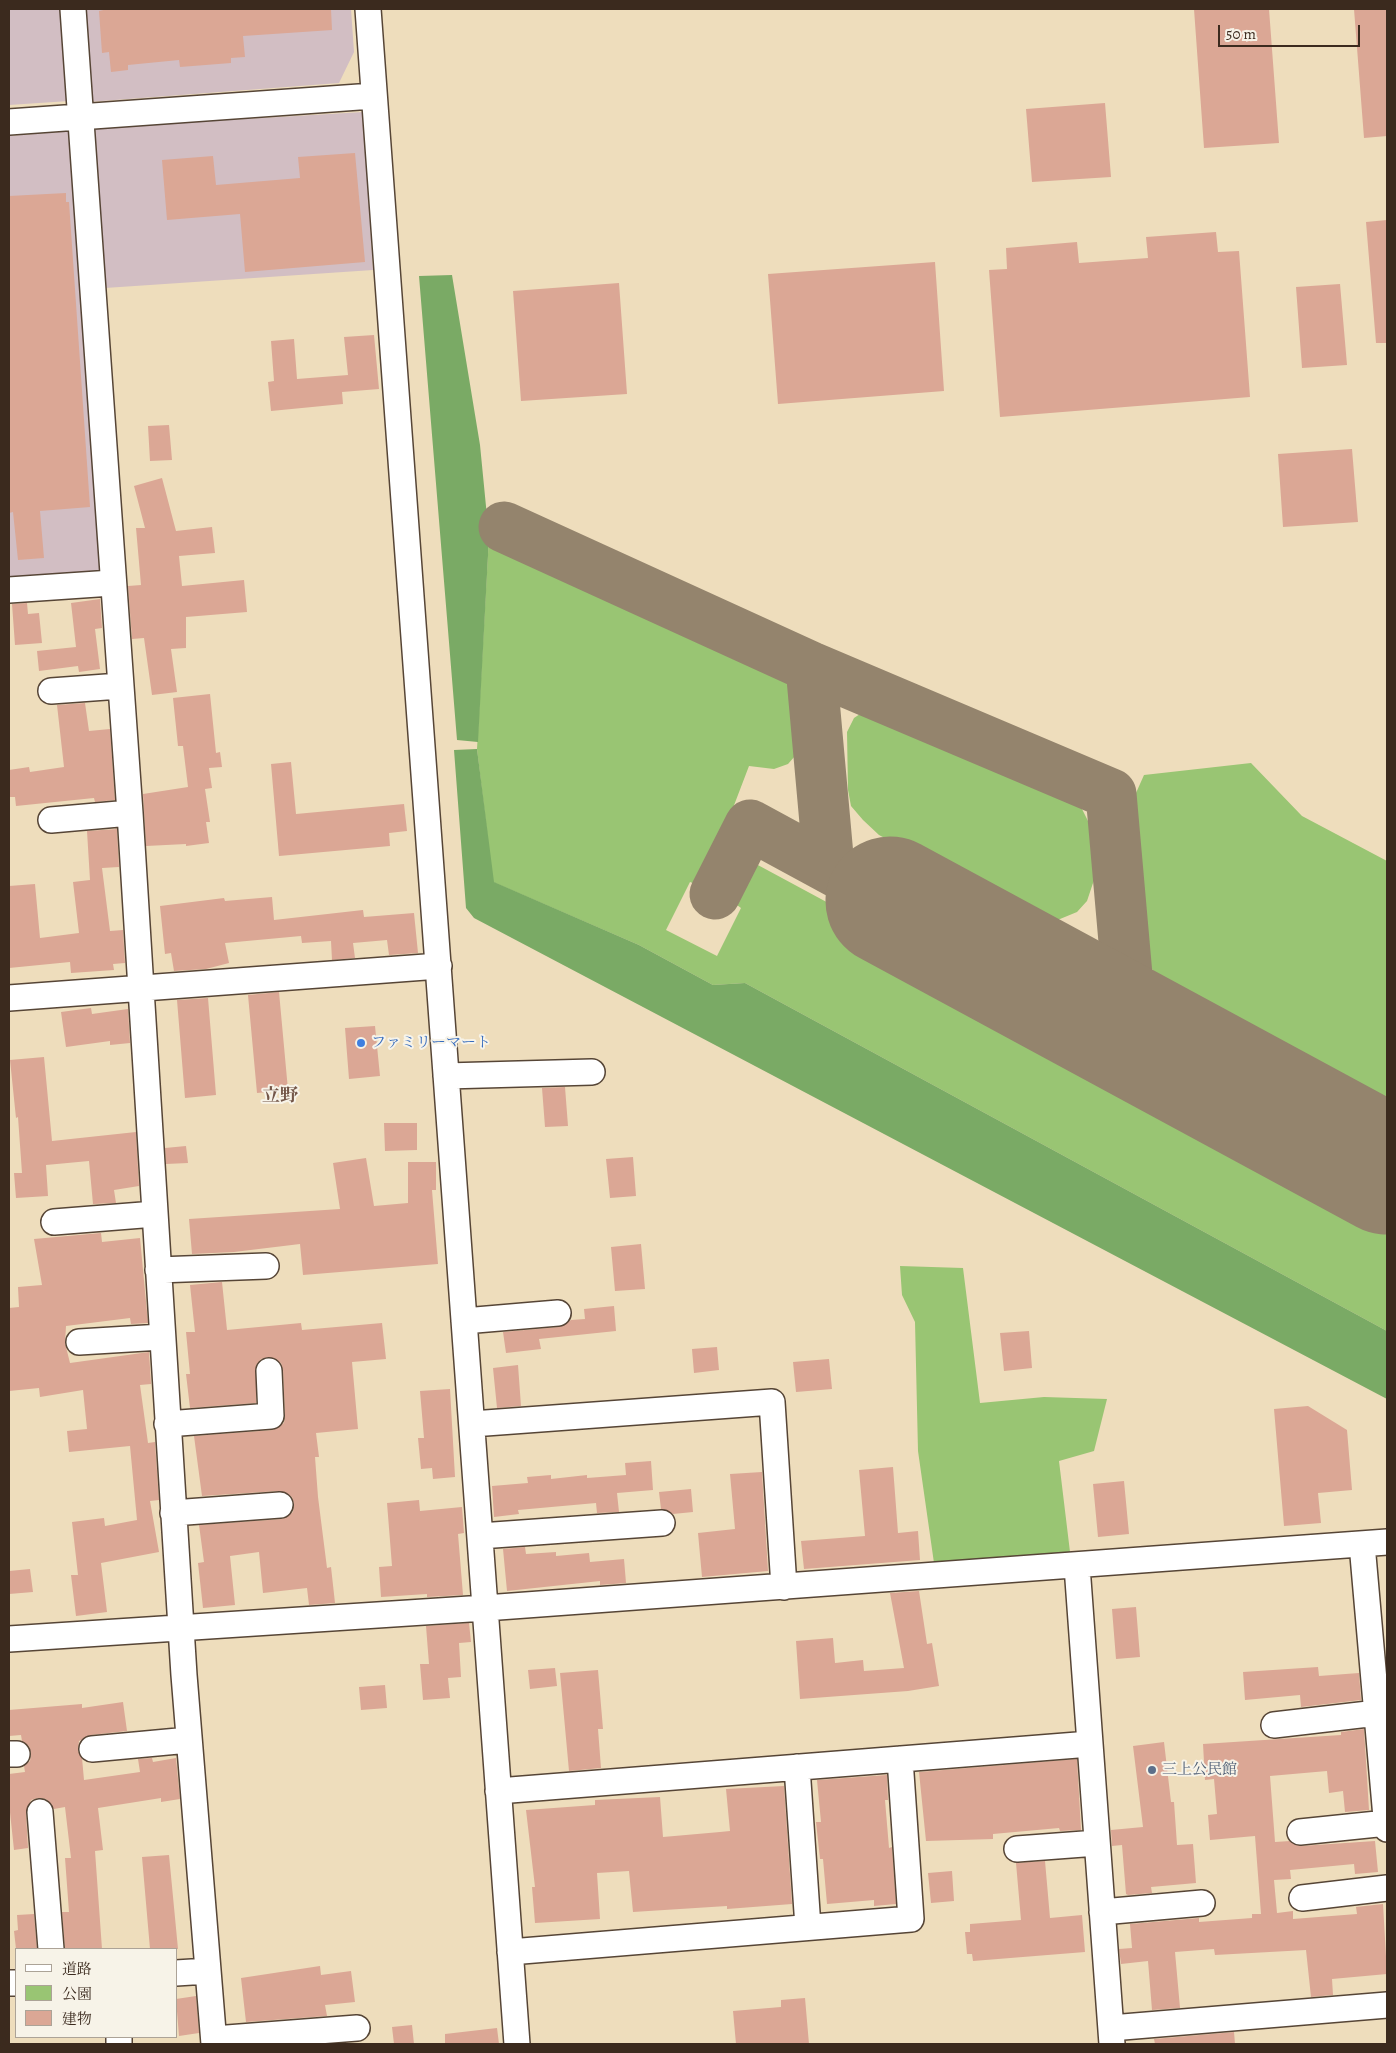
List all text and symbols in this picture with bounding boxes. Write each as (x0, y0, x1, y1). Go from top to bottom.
scale bar (1221, 15, 1364, 47)
text: 50 m (1226, 24, 1256, 44)
place label: ファミリーマート (371, 1034, 491, 1052)
marker: ファミリーマート (355, 1037, 367, 1049)
district label: 立野 (262, 1086, 298, 1108)
place label: 三上公民館 (1162, 1761, 1237, 1779)
marker: 三上公民館 (1146, 1764, 1158, 1776)
legend (15, 1948, 178, 2038)
text: 道路 (62, 1959, 92, 1979)
text: 公園 (62, 1984, 92, 2004)
text: 建物 (62, 2009, 92, 2029)

